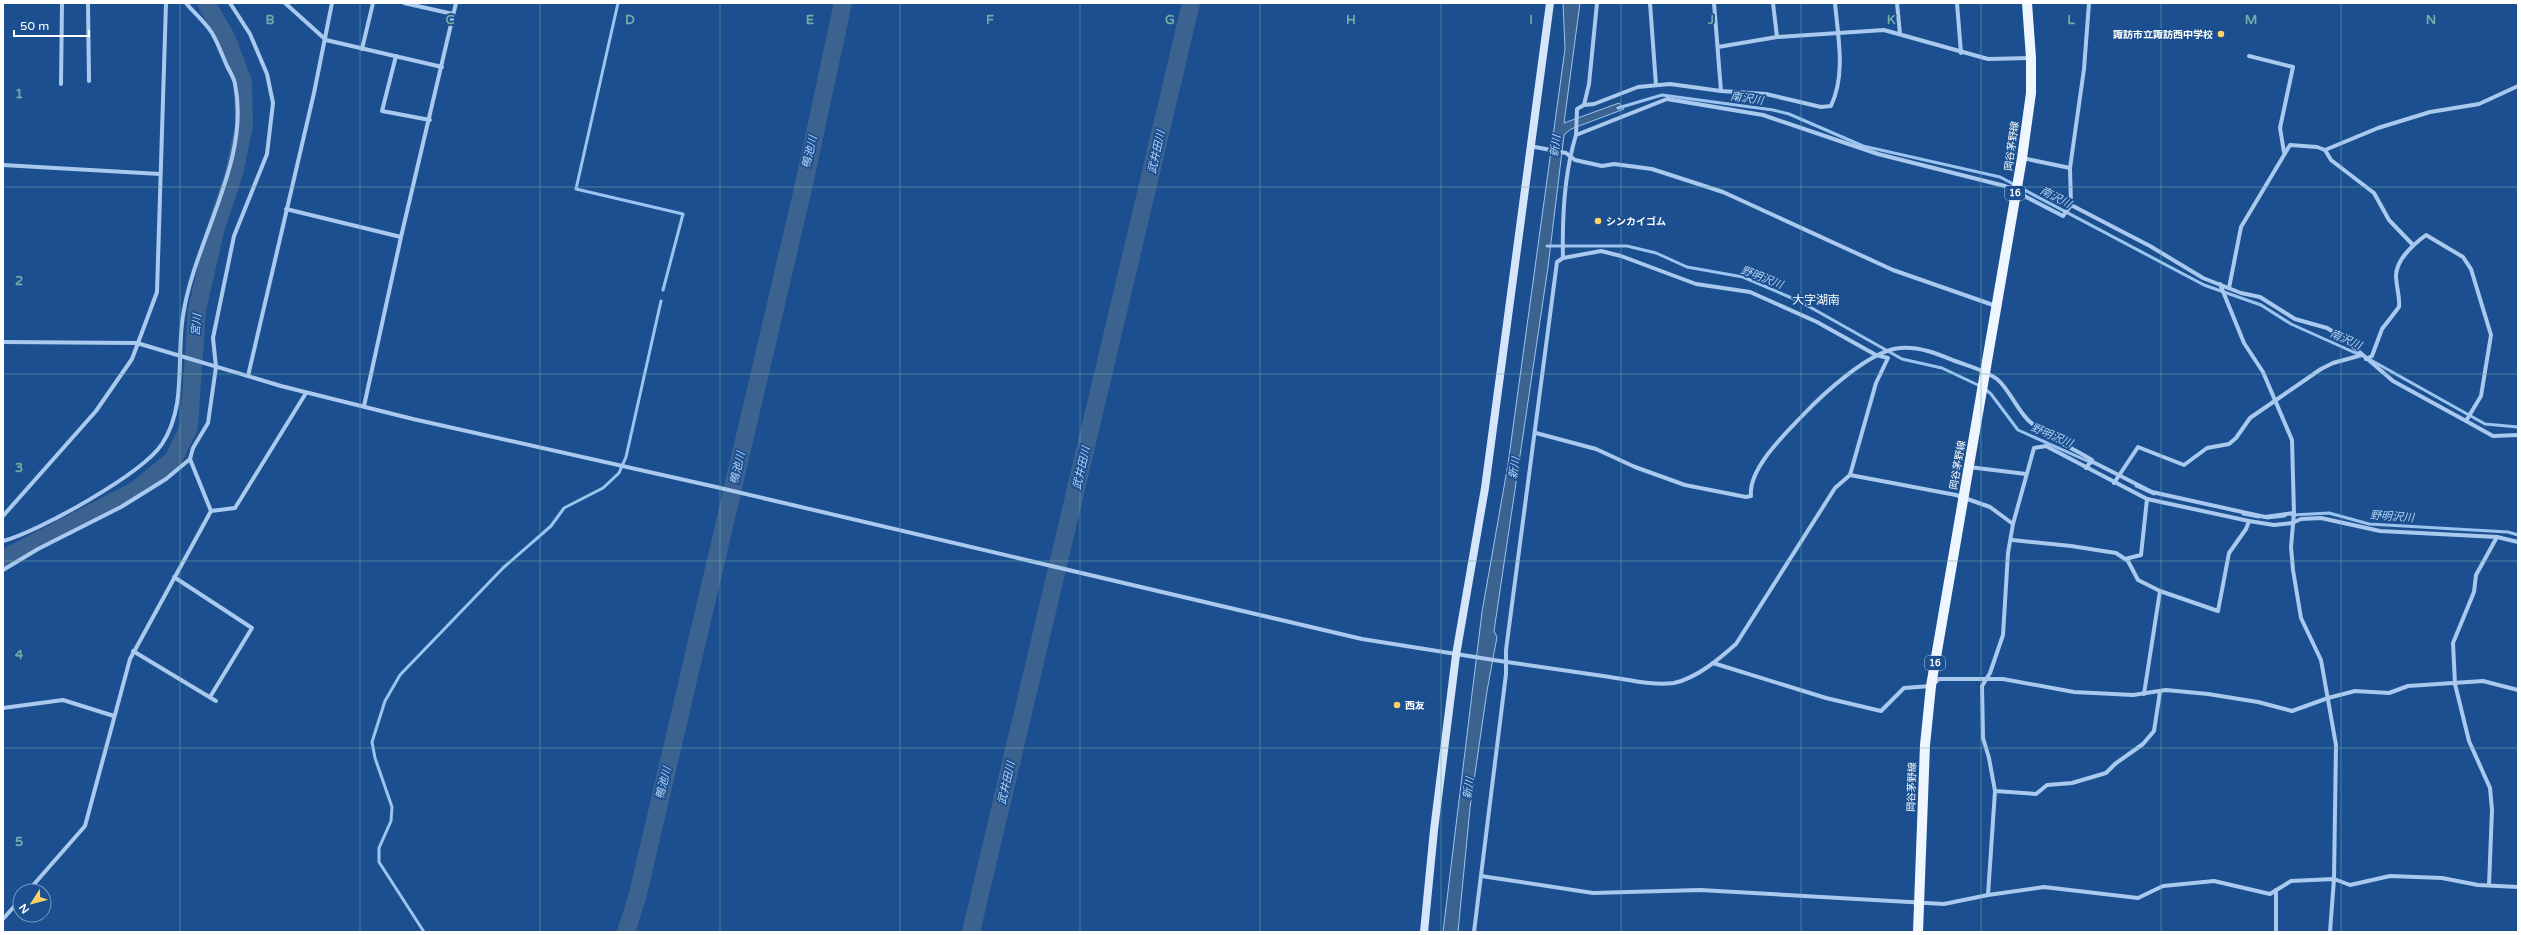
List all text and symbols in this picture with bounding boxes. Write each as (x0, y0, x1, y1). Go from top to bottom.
scale bar (14, 12, 89, 38)
text: B (265, 12, 275, 28)
text: C (445, 12, 455, 28)
text: D (625, 12, 635, 28)
text: E (806, 12, 814, 28)
text: F (986, 12, 994, 28)
text: G (1165, 12, 1175, 28)
text: H (1346, 12, 1356, 28)
text: I (1529, 12, 1533, 28)
text: J (1707, 12, 1714, 28)
text: K (1887, 12, 1896, 28)
text: L (2067, 12, 2075, 28)
text: M (2245, 12, 2257, 28)
text: N (2426, 12, 2436, 28)
text: 50 m (20, 19, 49, 33)
place label: 諏訪市立諏訪西中学校 (2113, 29, 2213, 41)
marker: 諏訪市立諏訪西中学校 (2216, 29, 2226, 39)
text: 1 (15, 86, 23, 102)
water label: 南沢川 (1730, 89, 1765, 108)
street label: 岡谷茅野線 (2003, 121, 2021, 172)
water label: 武井田川 (1145, 128, 1168, 175)
water label: 新川 (1548, 133, 1563, 158)
water label: 鴨池川 (799, 134, 820, 170)
water label: 南沢川 (2038, 184, 2074, 211)
road number: 16 (2005, 186, 2025, 200)
marker: シンカイゴム (1593, 216, 1603, 226)
place label: シンカイゴム (1606, 216, 1666, 228)
water label: 野明沢川 (1739, 264, 1786, 292)
text: 2 (15, 273, 23, 289)
district label: 大字湖南 (1792, 293, 1840, 307)
water label: 宮川 (189, 313, 204, 337)
water label: 南沢川 (2328, 327, 2364, 353)
water label: 野明沢川 (2029, 421, 2076, 450)
street label: 岡谷茅野線 (1948, 440, 1968, 491)
water label: 武井田川 (1070, 444, 1093, 491)
water label: 鴨池川 (727, 450, 748, 486)
water label: 新川 (1506, 455, 1523, 480)
text: 3 (15, 460, 23, 476)
water label: 野明沢川 (2370, 508, 2415, 525)
text: 4 (15, 647, 24, 663)
road number: 16 (1925, 656, 1945, 670)
marker: 西友 (1392, 700, 1402, 710)
place label: 西友 (1405, 700, 1425, 712)
water label: 武井田川 (995, 759, 1018, 806)
street label: 岡谷茅野線 (1905, 762, 1919, 812)
water label: 鴨池川 (653, 765, 674, 801)
water label: 新川 (1461, 775, 1477, 800)
text: 5 (15, 834, 23, 850)
north arrow (12, 883, 52, 923)
text: N (16, 901, 32, 916)

